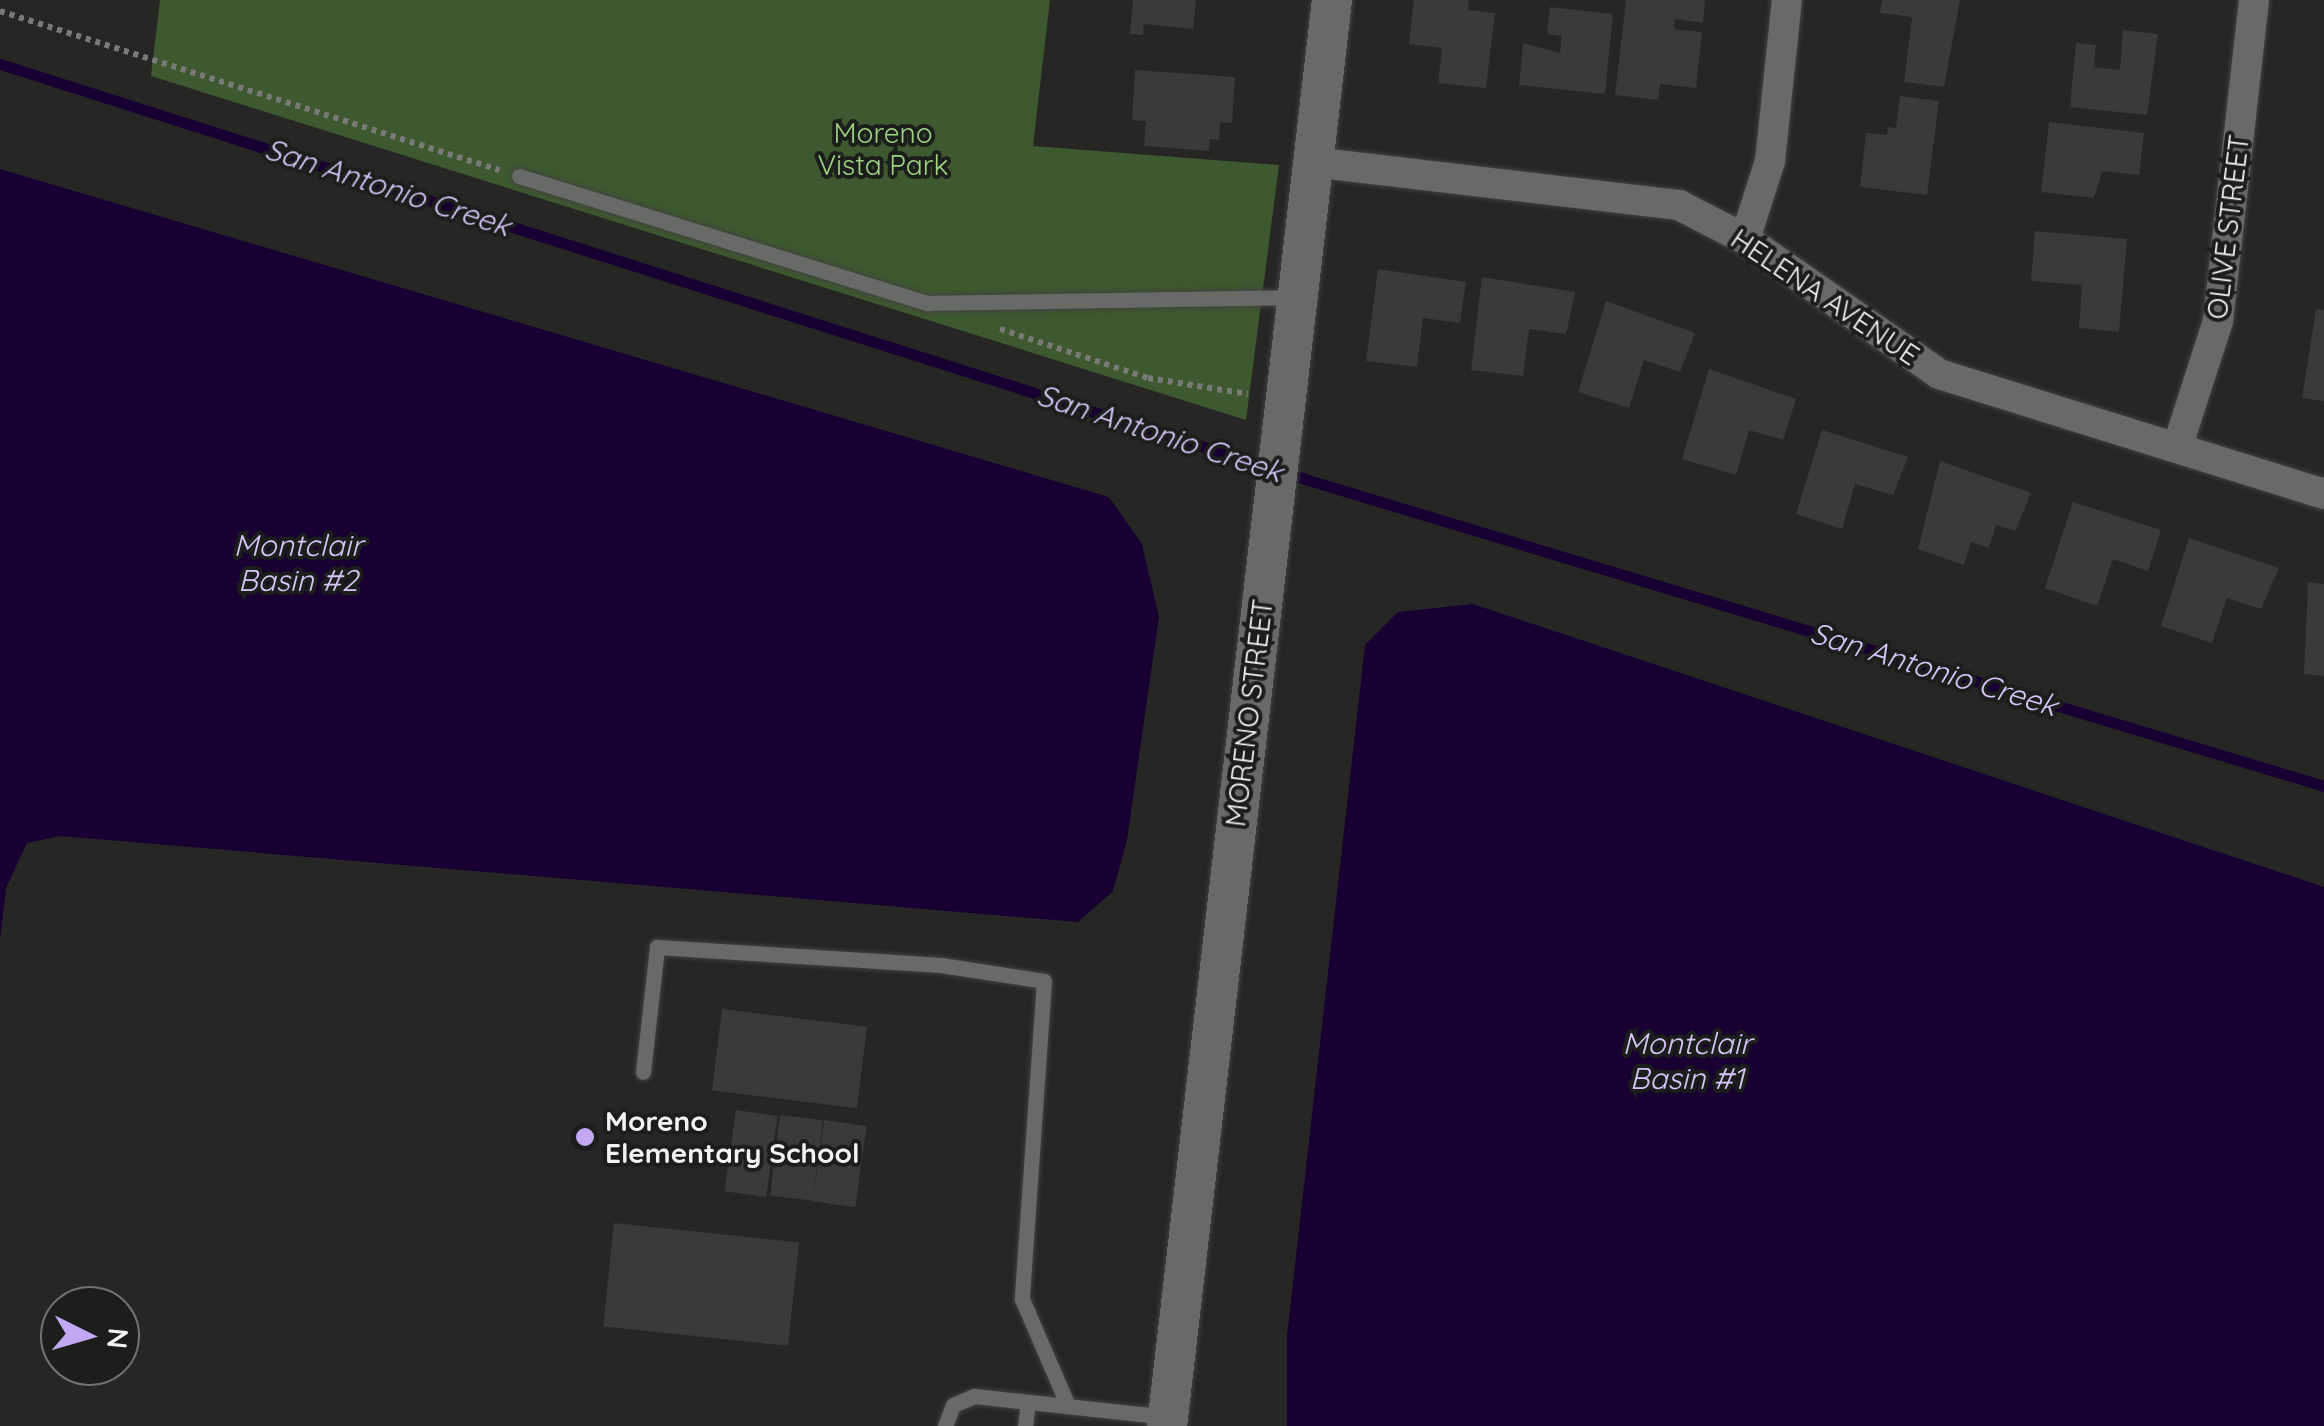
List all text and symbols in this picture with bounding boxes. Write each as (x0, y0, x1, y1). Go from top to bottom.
park label: Moreno Vista Park (817, 116, 949, 182)
water label: San Antonio Creek (261, 130, 515, 244)
street label: OLIVE STREET (2200, 133, 2256, 321)
street label: HELENA AVENUE (1725, 222, 1925, 372)
water label: San Antonio Creek (1033, 376, 1287, 490)
water label: Montclair Basin #2 (234, 527, 362, 598)
street label: MORENO STREET (1218, 597, 1280, 829)
water label: San Antonio Creek (1806, 614, 2062, 724)
water label: Montclair Basin #1 (1623, 1025, 1751, 1096)
place label: Moreno Elementary School (605, 1104, 859, 1170)
marker: Moreno Elementary School (574, 1126, 596, 1148)
north arrow (40, 1286, 140, 1386)
text: N (100, 1327, 137, 1350)

